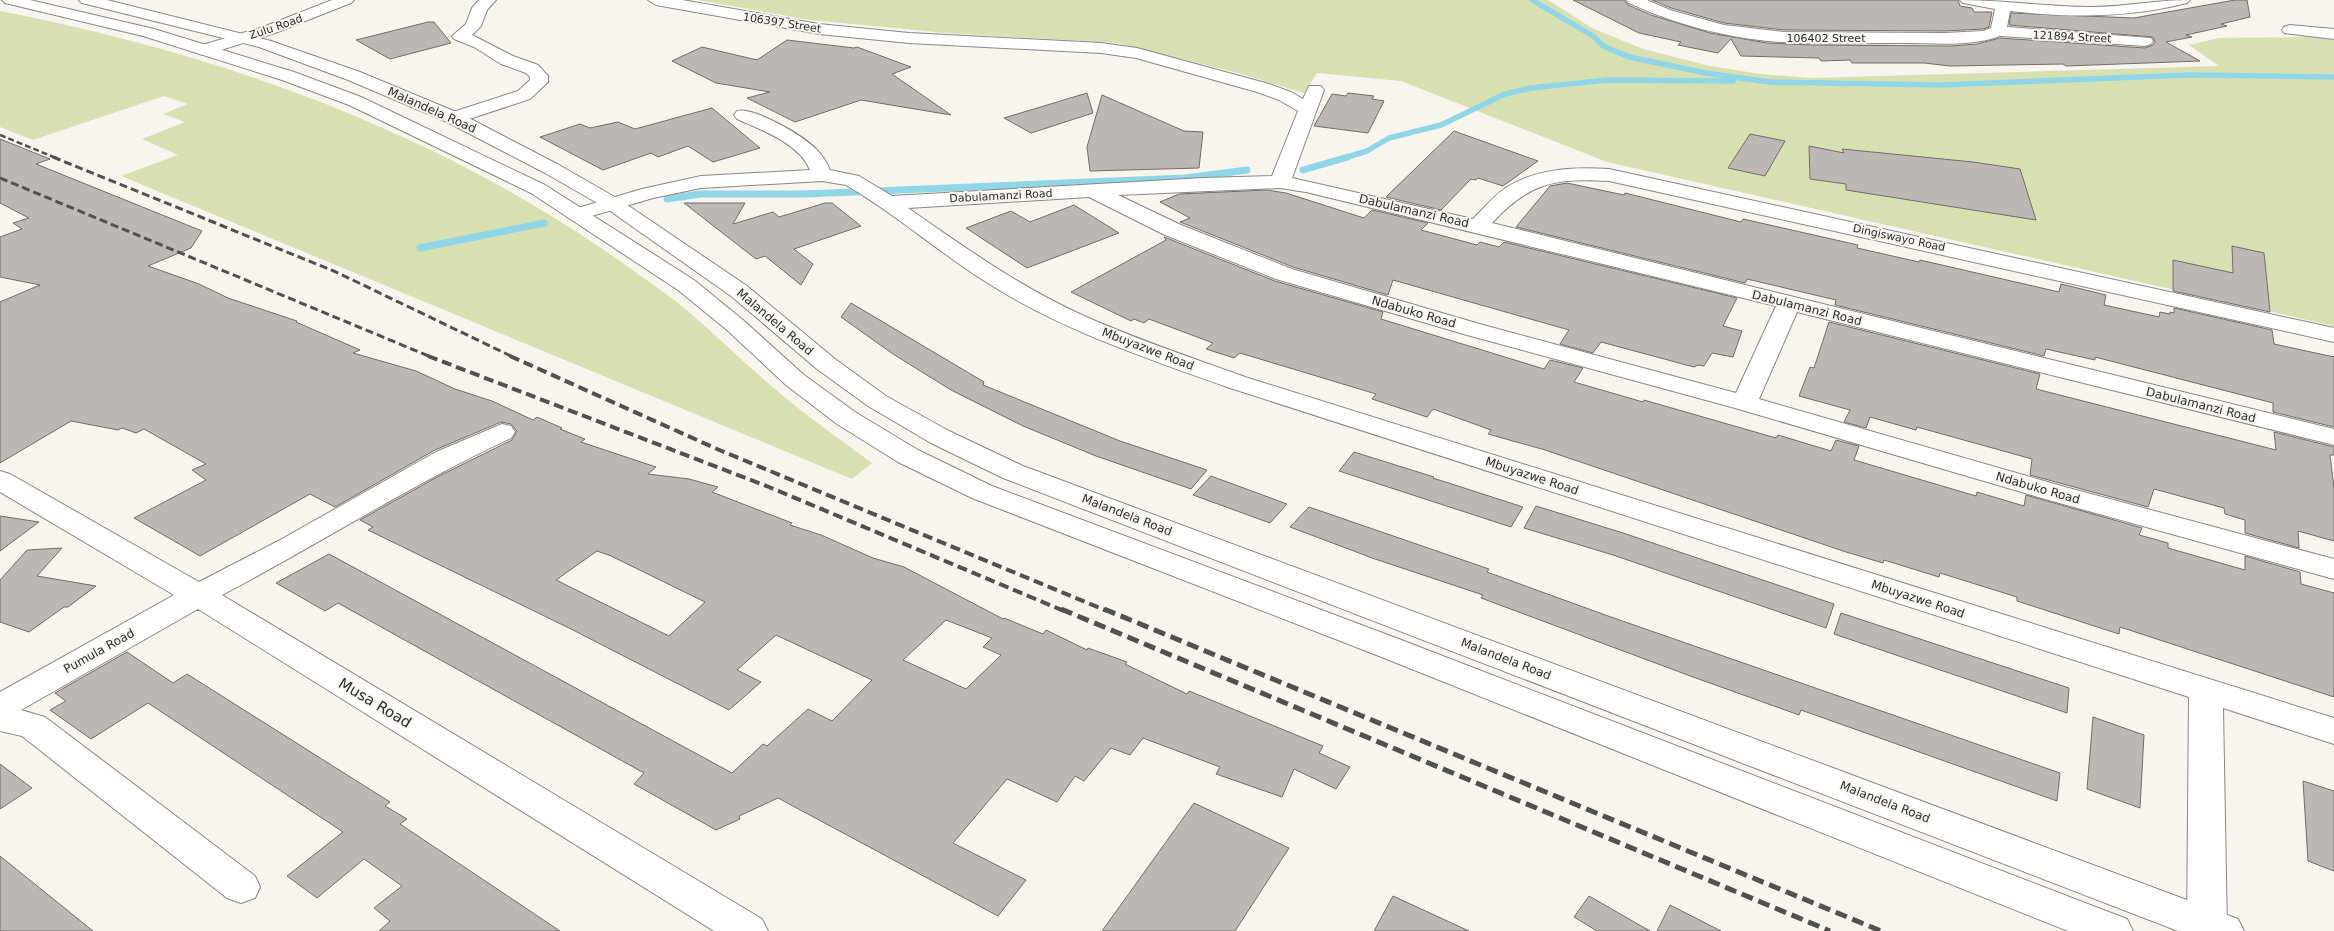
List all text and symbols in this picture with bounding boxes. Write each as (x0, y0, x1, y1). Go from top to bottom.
street label: 106397 Street (742, 10, 823, 36)
street label: Zulu Road (248, 12, 304, 42)
street label: 121894 Street (2032, 28, 2112, 46)
street label: 106402 Street (1787, 32, 1866, 45)
street label: Malandela Road (385, 84, 479, 136)
street label: Dabulamanzi Road (949, 187, 1053, 205)
street label: Dabulamanzi Road (1358, 192, 1470, 230)
street label: Dingiswayo Road (1852, 222, 1946, 254)
street label: Malandela Road (734, 286, 816, 358)
street label: Dabulamanzi Road (1751, 288, 1863, 328)
street label: Ndabuko Road (1370, 293, 1458, 331)
street label: Mbuyazwe Road (1100, 325, 1196, 373)
street label: Dabulamanzi Road (2145, 385, 2257, 425)
street label: Mbuyazwe Road (1483, 454, 1581, 498)
street label: Ndabuko Road (1994, 469, 2082, 507)
street label: Malandela Road (1080, 491, 1174, 539)
street label: Mbuyazwe Road (1869, 577, 1967, 621)
street label: Pumula Road (61, 626, 137, 676)
street label: Malandela Road (1459, 635, 1553, 683)
street label: Musa Road (335, 674, 415, 732)
street label: Malandela Road (1838, 778, 1932, 826)

